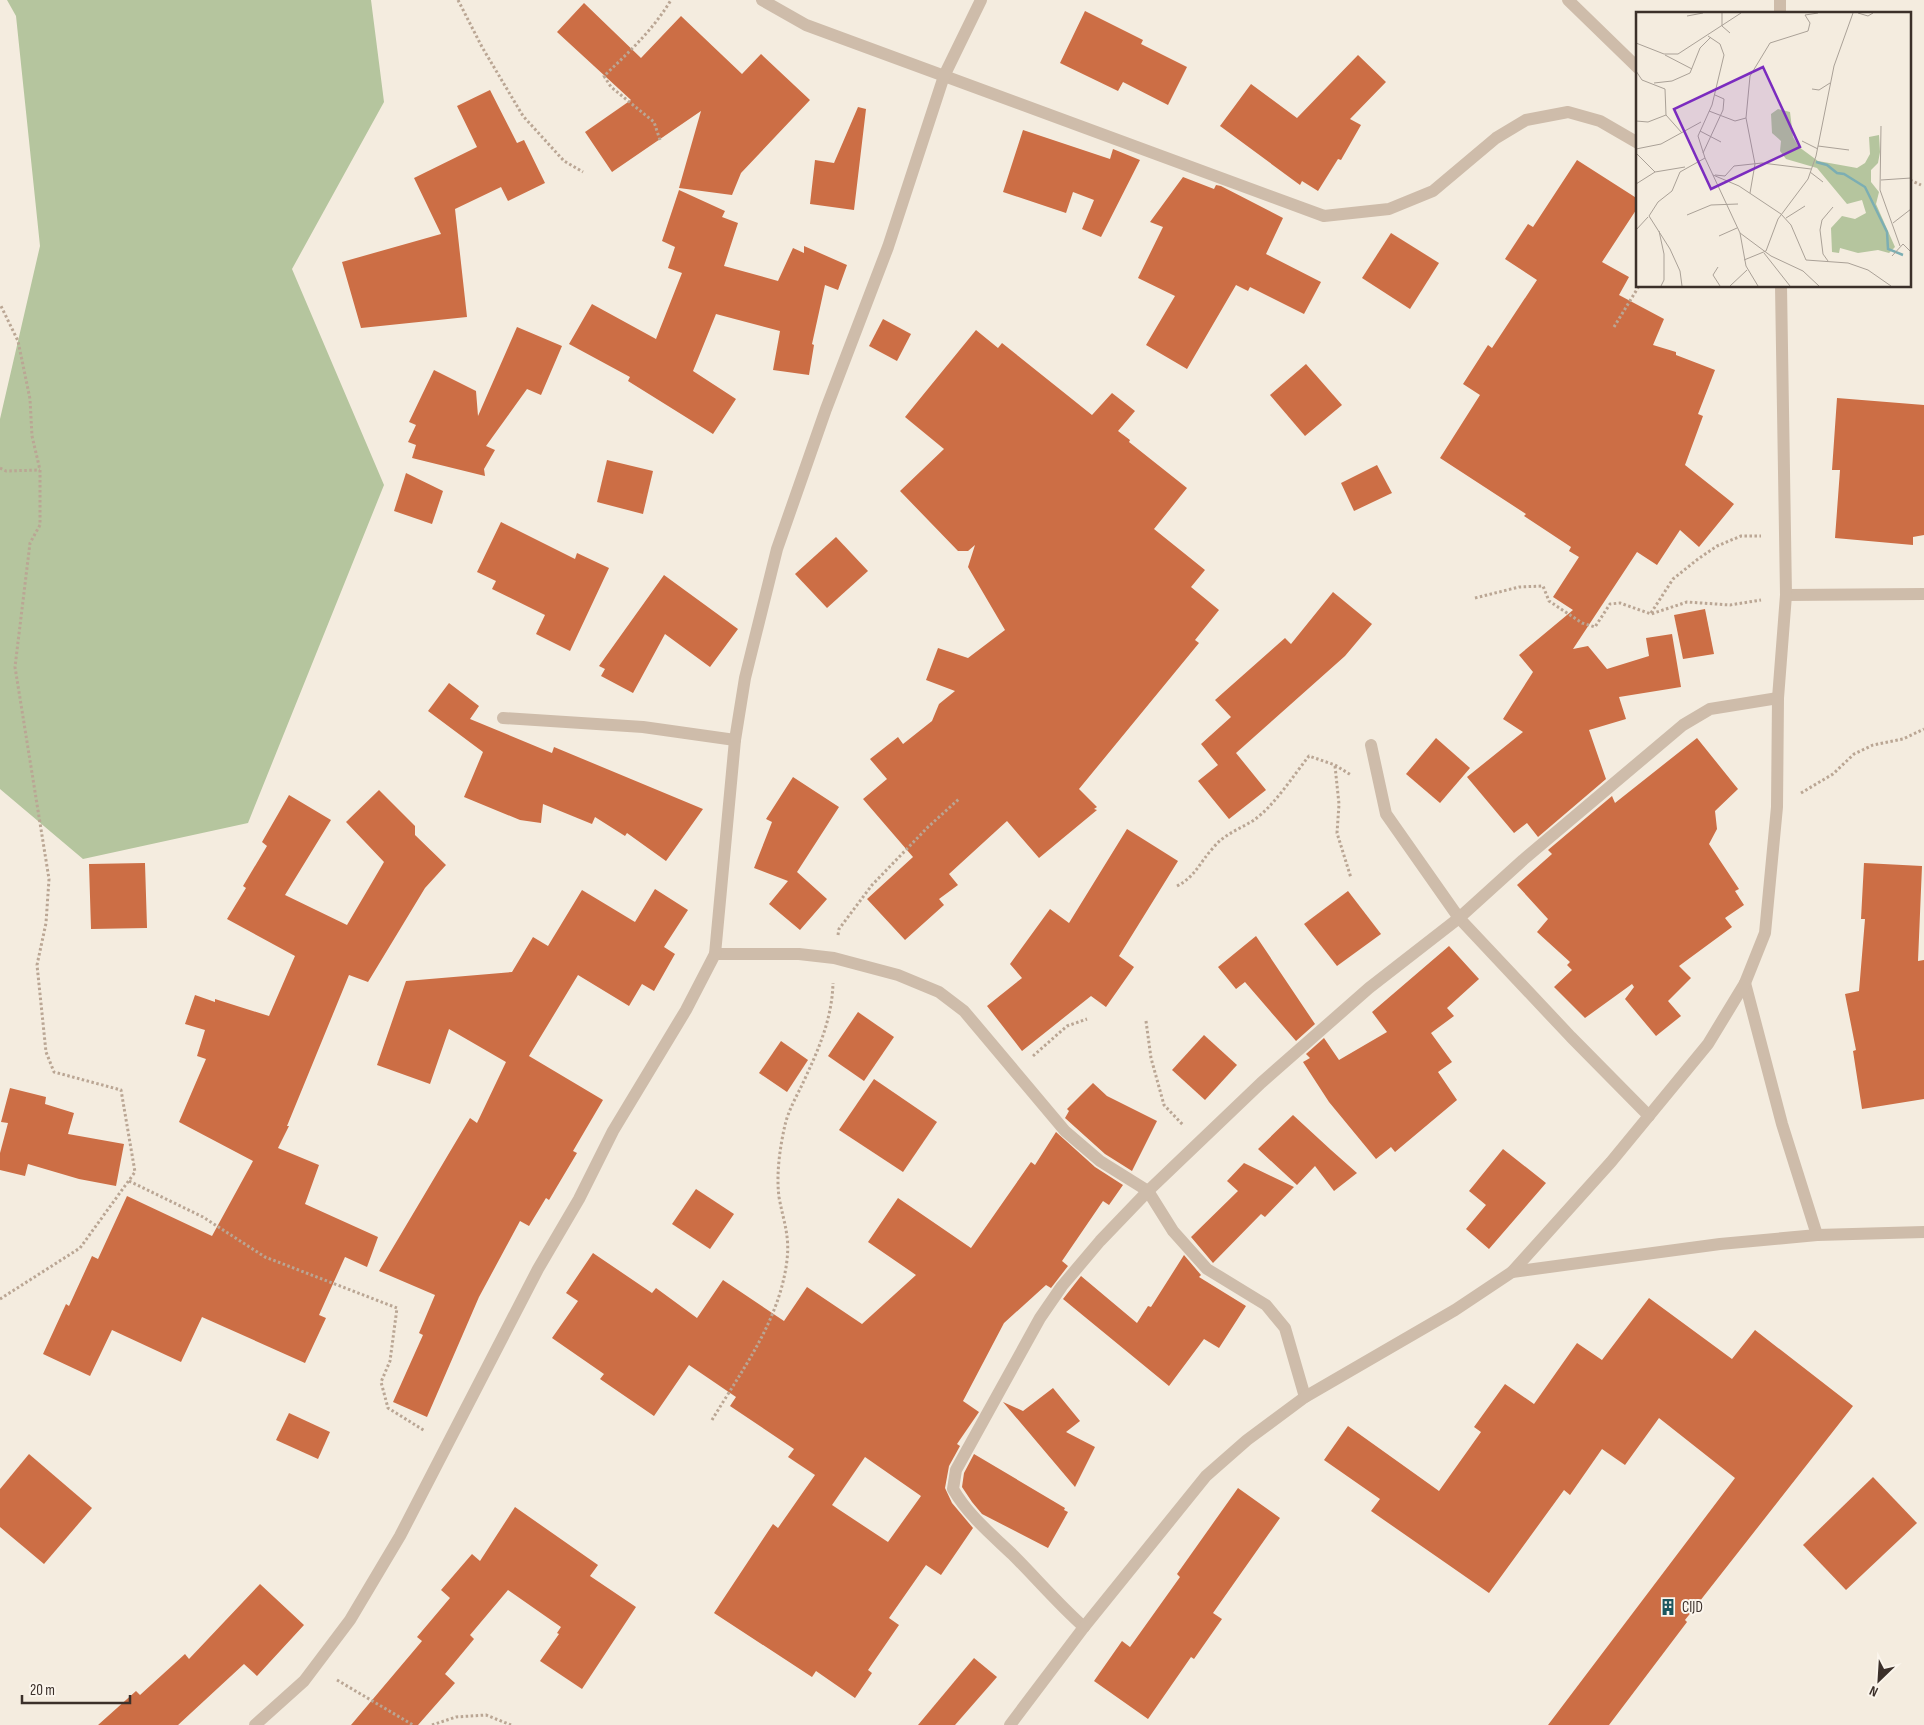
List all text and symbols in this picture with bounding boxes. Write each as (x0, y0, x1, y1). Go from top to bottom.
inset map (1636, 12, 1912, 288)
building icon: CIJD (1658, 1597, 1678, 1617)
place label: CIJD (1682, 1598, 1703, 1617)
north arrow (1854, 1655, 1904, 1705)
scale bar (22, 1672, 130, 1704)
text: 20 m (30, 1681, 55, 1700)
text: N (1867, 1682, 1881, 1701)

